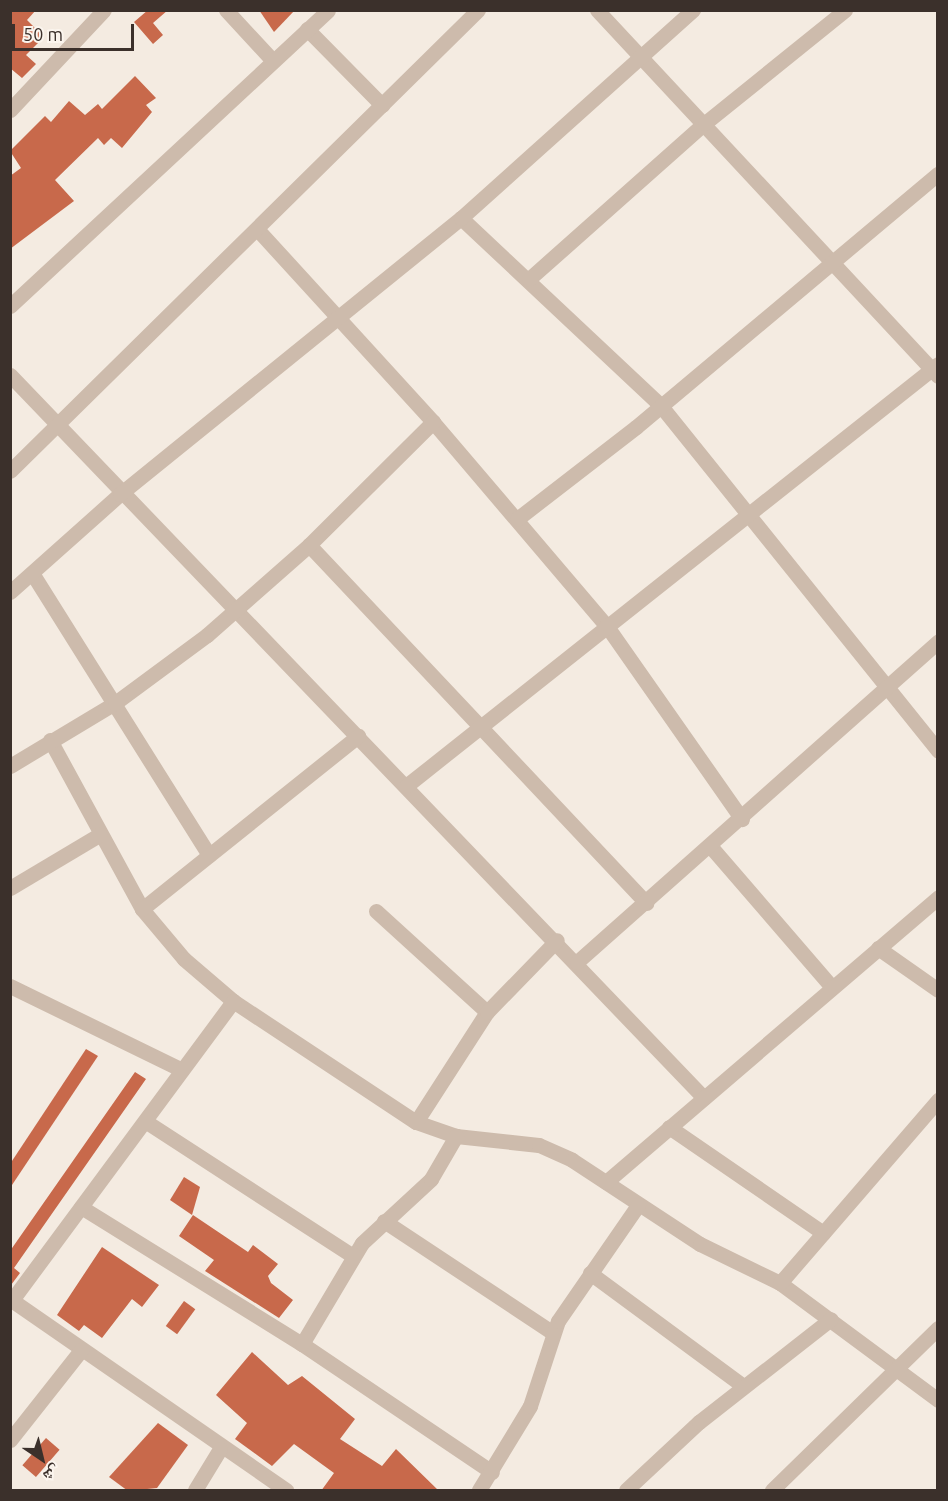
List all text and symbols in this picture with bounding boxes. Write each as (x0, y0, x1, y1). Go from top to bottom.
scale bar (15, 12, 136, 50)
text: 50 m (23, 24, 63, 44)
north arrow (12, 1429, 72, 1489)
text: ش (40, 1461, 64, 1486)

